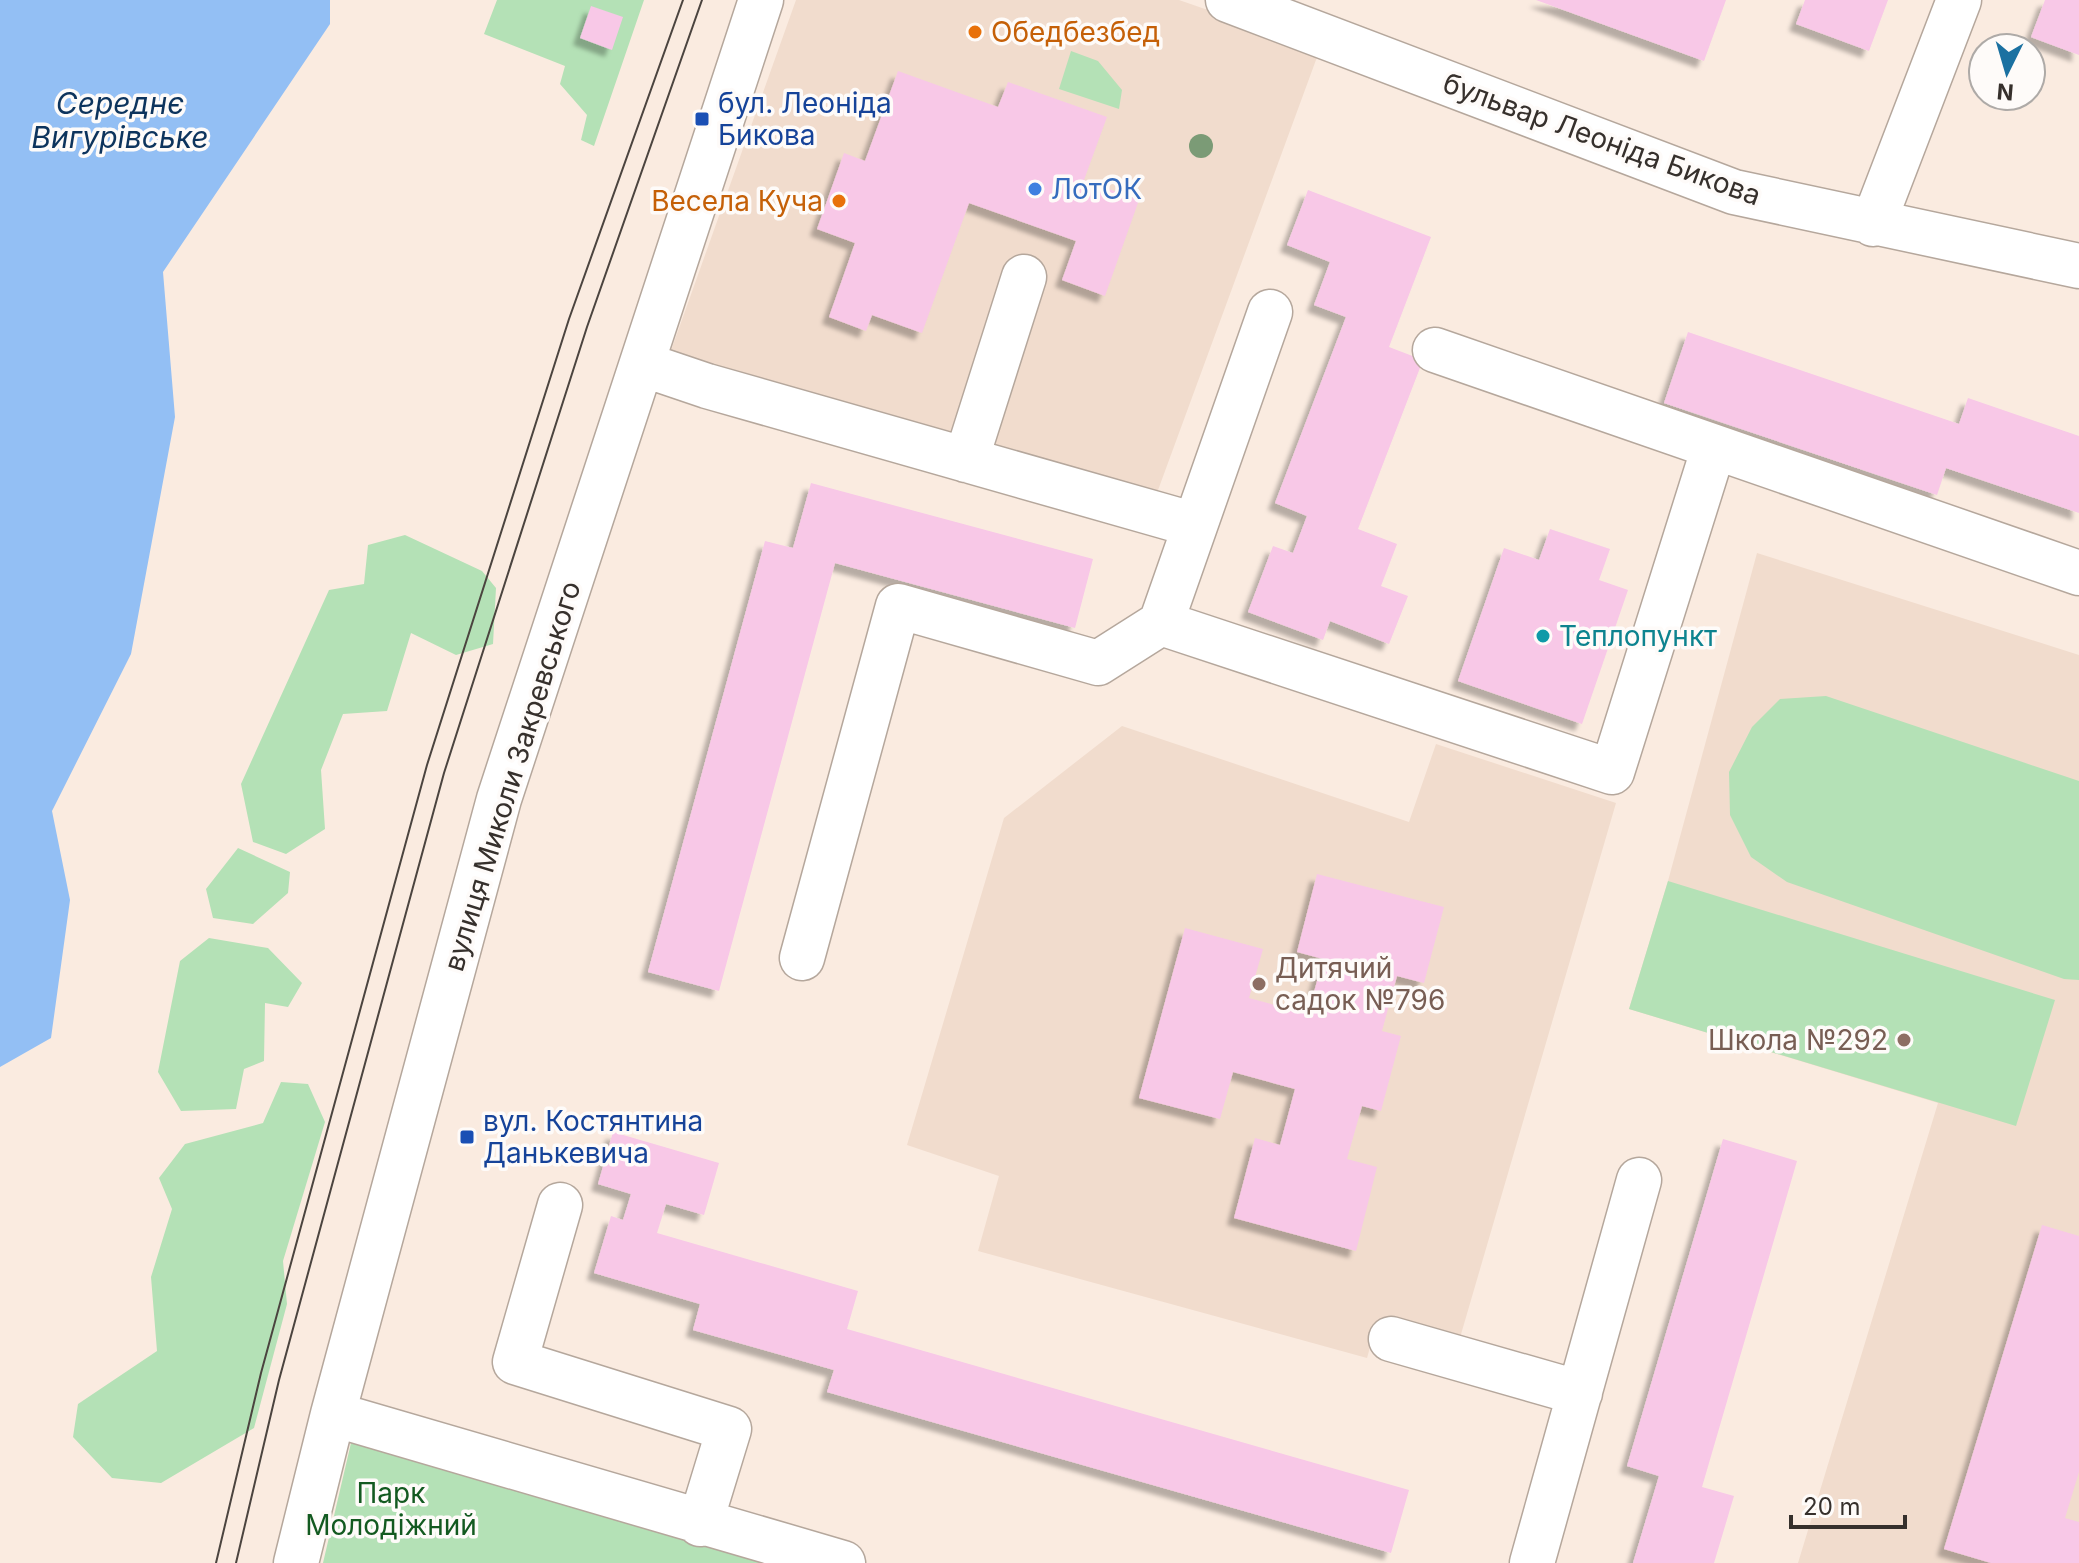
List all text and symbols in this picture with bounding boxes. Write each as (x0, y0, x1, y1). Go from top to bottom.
place label: Обедбезбед (991, 15, 1160, 49)
marker: Обедбезбед (966, 23, 984, 41)
north arrow (1967, 32, 2047, 112)
street label: бульвар Леоніда Бикова (1439, 66, 1765, 212)
text: N (1996, 78, 2015, 106)
water label: Середнє Вигурівське (31, 85, 209, 155)
place label: бул. Леоніда Бикова (718, 86, 892, 152)
marker: бул. Леоніда Бикова (693, 110, 711, 128)
place label: ЛотОК (1051, 172, 1142, 206)
marker: ЛотОК (1026, 180, 1044, 198)
place label: Весела Куча (651, 184, 823, 218)
marker: Весела Куча (830, 192, 848, 210)
street label: вулиця Миколи Закревського (436, 577, 588, 975)
place label: Теплопункт (1559, 619, 1717, 653)
marker: Теплопункт (1534, 627, 1552, 645)
place label: Дитячий садок №796 (1275, 951, 1445, 1017)
marker: Дитячий садок №796 (1250, 975, 1268, 993)
place label: Школа №292 (1708, 1023, 1888, 1057)
marker: Школа №292 (1895, 1031, 1913, 1049)
place label: вул. Костянтина Данькевича (483, 1104, 703, 1170)
marker: вул. Костянтина Данькевича (458, 1128, 476, 1146)
park label: Парк Молодіжний (305, 1476, 477, 1542)
scale bar (1791, 1479, 1905, 1529)
text: 20 m (1803, 1492, 1861, 1521)

